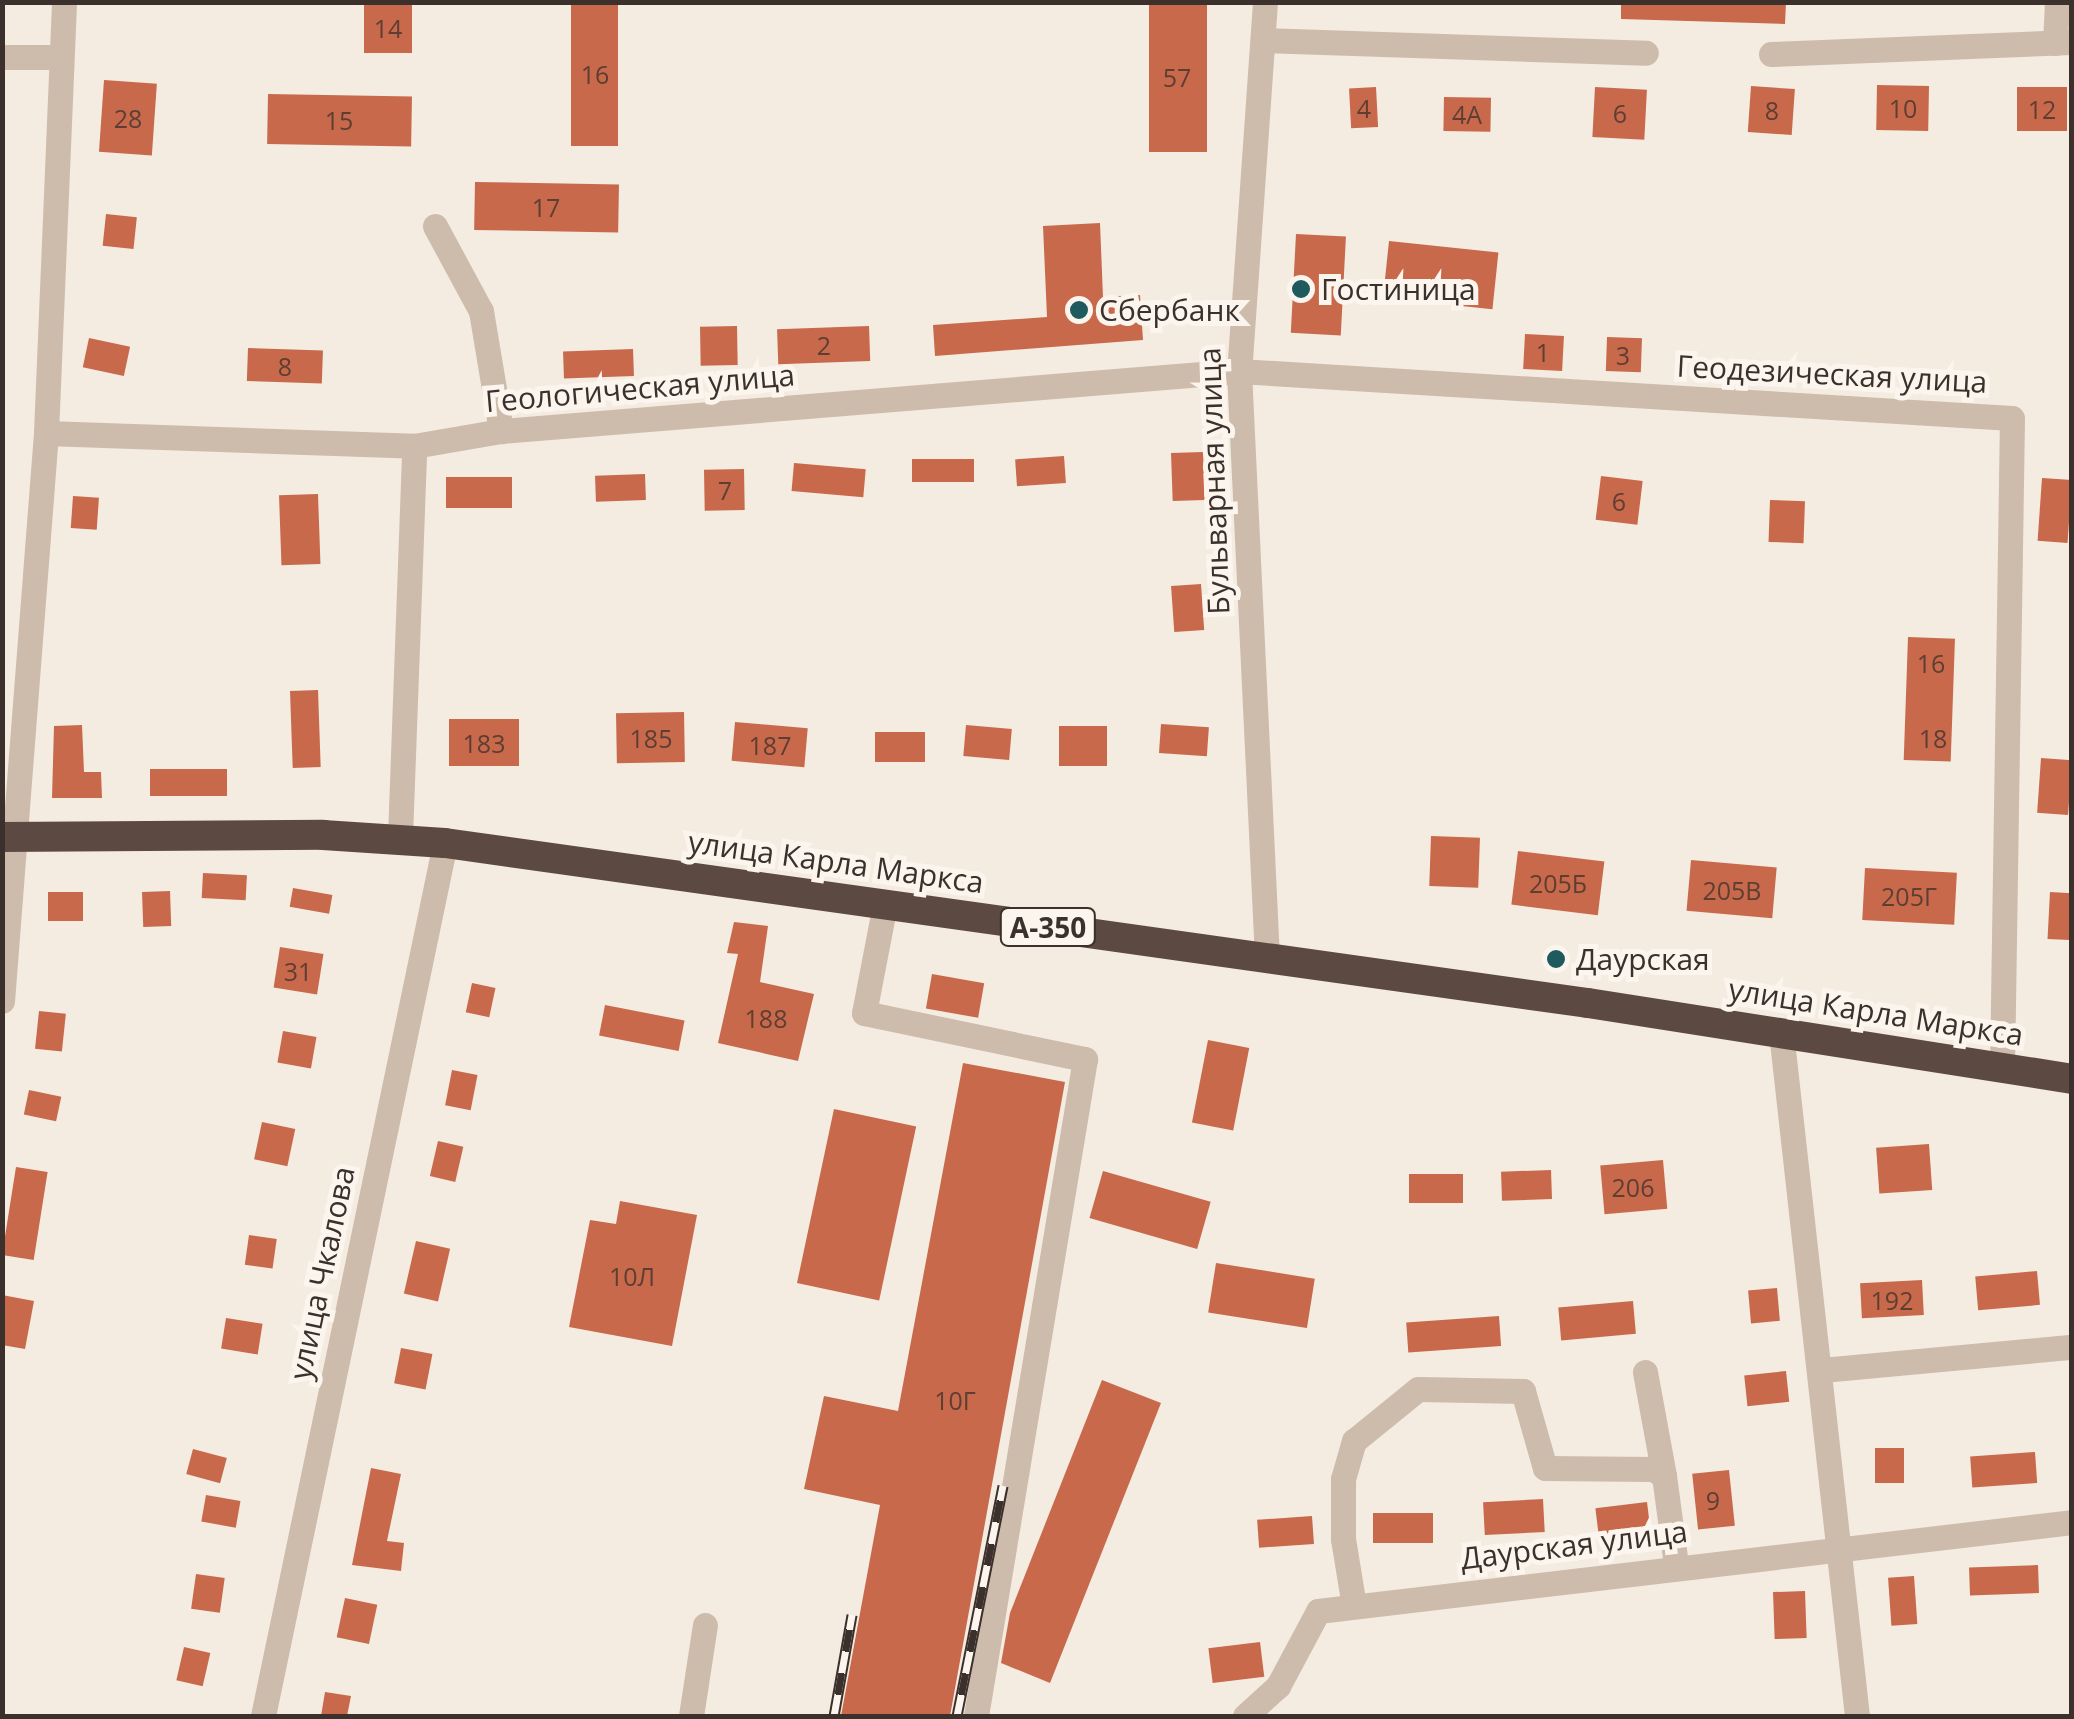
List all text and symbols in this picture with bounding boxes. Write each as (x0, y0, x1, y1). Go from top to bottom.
house number: 14 (374, 13, 402, 43)
house number: 16 (581, 59, 609, 89)
house number: 57 (1163, 62, 1191, 92)
house number: 4 (1357, 93, 1371, 123)
house number: 10 (1889, 93, 1917, 123)
house number: 12 (2028, 94, 2056, 124)
house number: 8 (1765, 95, 1779, 125)
house number: 6 (1613, 98, 1627, 128)
house number: 4А (1452, 99, 1482, 129)
house number: 28 (114, 103, 142, 133)
house number: 15 (325, 105, 353, 135)
house number: 17 (532, 192, 560, 222)
place label: Гостиница (1321, 271, 1476, 307)
marker: Гостиница (1290, 278, 1312, 300)
place label: Сбербанк (1099, 292, 1240, 328)
marker: Сбербанк (1068, 299, 1090, 321)
house number: 2 (817, 330, 831, 360)
house number: 1 (1536, 337, 1550, 367)
house number: 3 (1616, 340, 1630, 370)
street label: Бульварная улица (1191, 347, 1237, 615)
street label: Геодезическая улица (1676, 348, 1988, 400)
house number: 8 (278, 351, 292, 381)
street label: Геологическая улица (484, 357, 796, 419)
house number: 7 (718, 475, 732, 505)
house number: 6 (1612, 486, 1626, 516)
house number: 16 (1917, 648, 1945, 678)
house number: 185 (630, 723, 672, 753)
house number: 18 (1919, 723, 1947, 753)
house number: 183 (463, 728, 505, 758)
house number: 187 (749, 730, 791, 760)
street label: улица Карла Маркса (686, 823, 986, 901)
house number: 205Б (1529, 868, 1587, 898)
house number: 205В (1702, 875, 1762, 905)
house number: 205Г (1881, 881, 1937, 911)
road number: А-350 (998, 904, 1098, 950)
place label: Даурская (1576, 941, 1710, 977)
marker: Даурская (1545, 948, 1567, 970)
house number: 31 (284, 956, 312, 986)
street label: улица Карла Маркса (1726, 971, 2026, 1053)
house number: 188 (745, 1003, 787, 1033)
street label: улица Чкалова (282, 1163, 362, 1383)
house number: 206 (1612, 1172, 1654, 1202)
house number: 10Л (609, 1261, 655, 1291)
house number: 192 (1871, 1285, 1913, 1315)
house number: 10Г (934, 1385, 976, 1415)
house number: 9 (1706, 1485, 1720, 1515)
street label: Даурская улица (1459, 1513, 1689, 1577)

